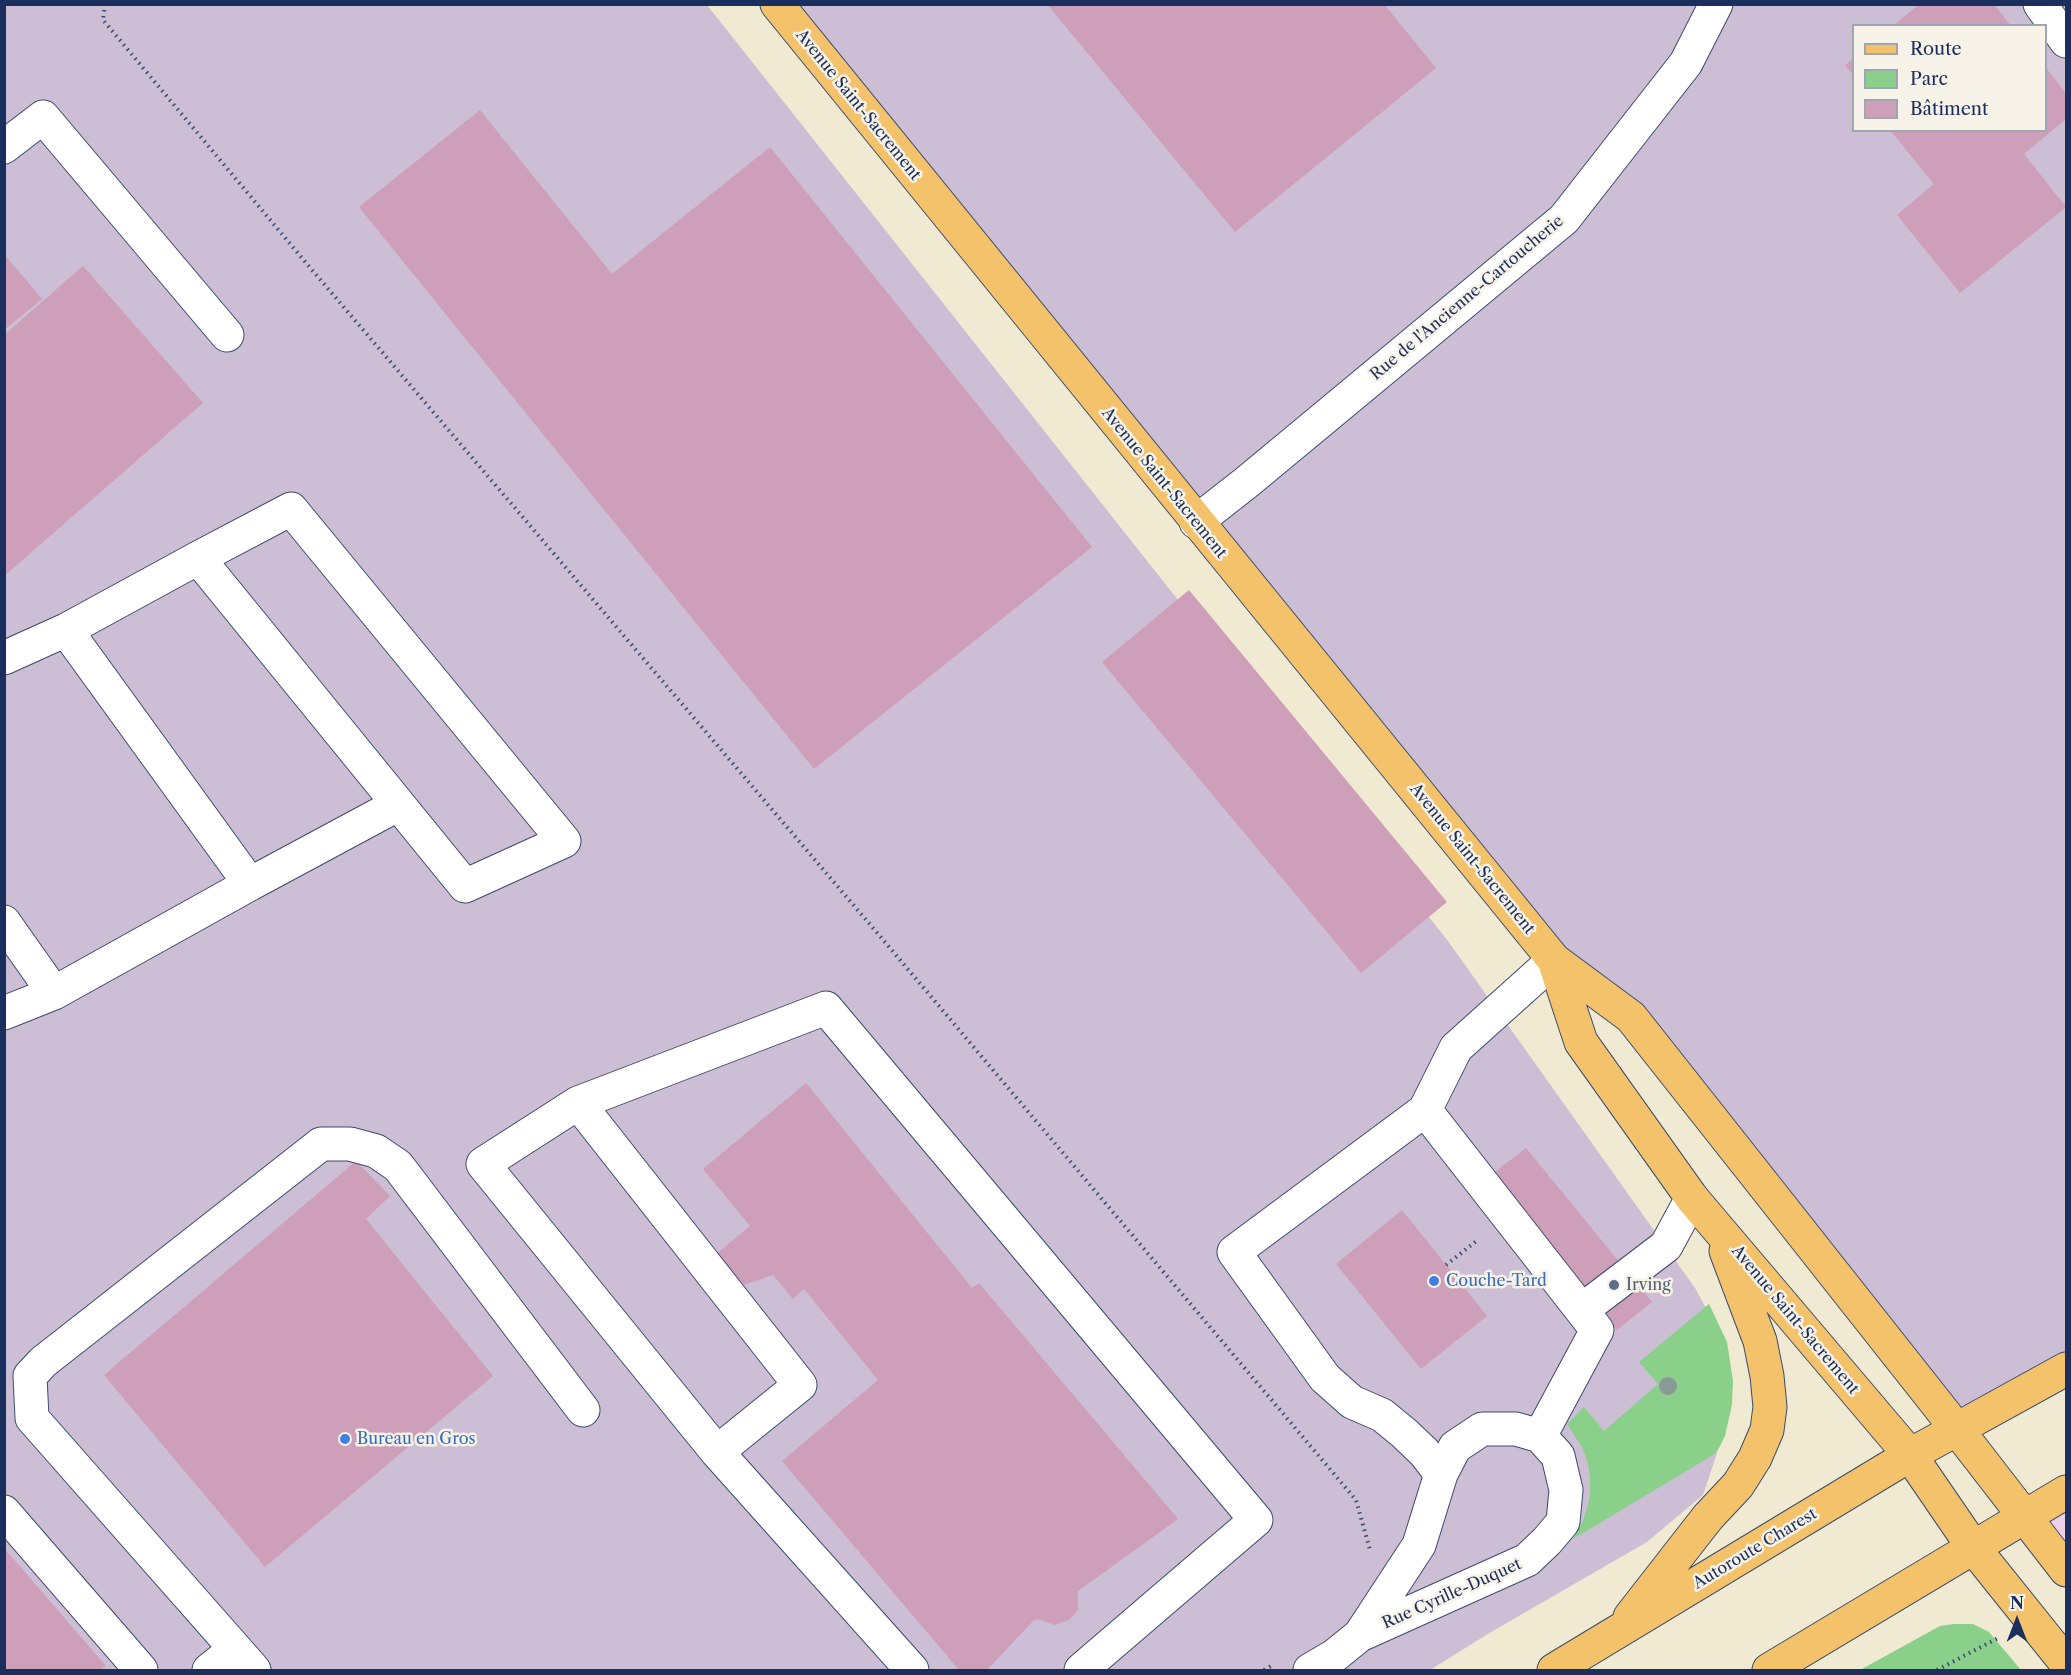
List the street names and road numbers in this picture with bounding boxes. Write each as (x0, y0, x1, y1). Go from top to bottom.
street label: Avenue Saint-Sacrement (791, 26, 925, 184)
street label: Rue de l'Ancienne-Cartoucherie (1367, 212, 1567, 384)
street label: Avenue Saint-Sacrement (1097, 404, 1231, 562)
street label: Avenue Saint-Sacrement (1405, 780, 1539, 938)
street label: Avenue Saint-Sacrement (1727, 1242, 1863, 1398)
street label: Autoroute Charest (1690, 1505, 1820, 1593)
street label: Rue Cyrille-Duquet (1379, 1555, 1525, 1633)

